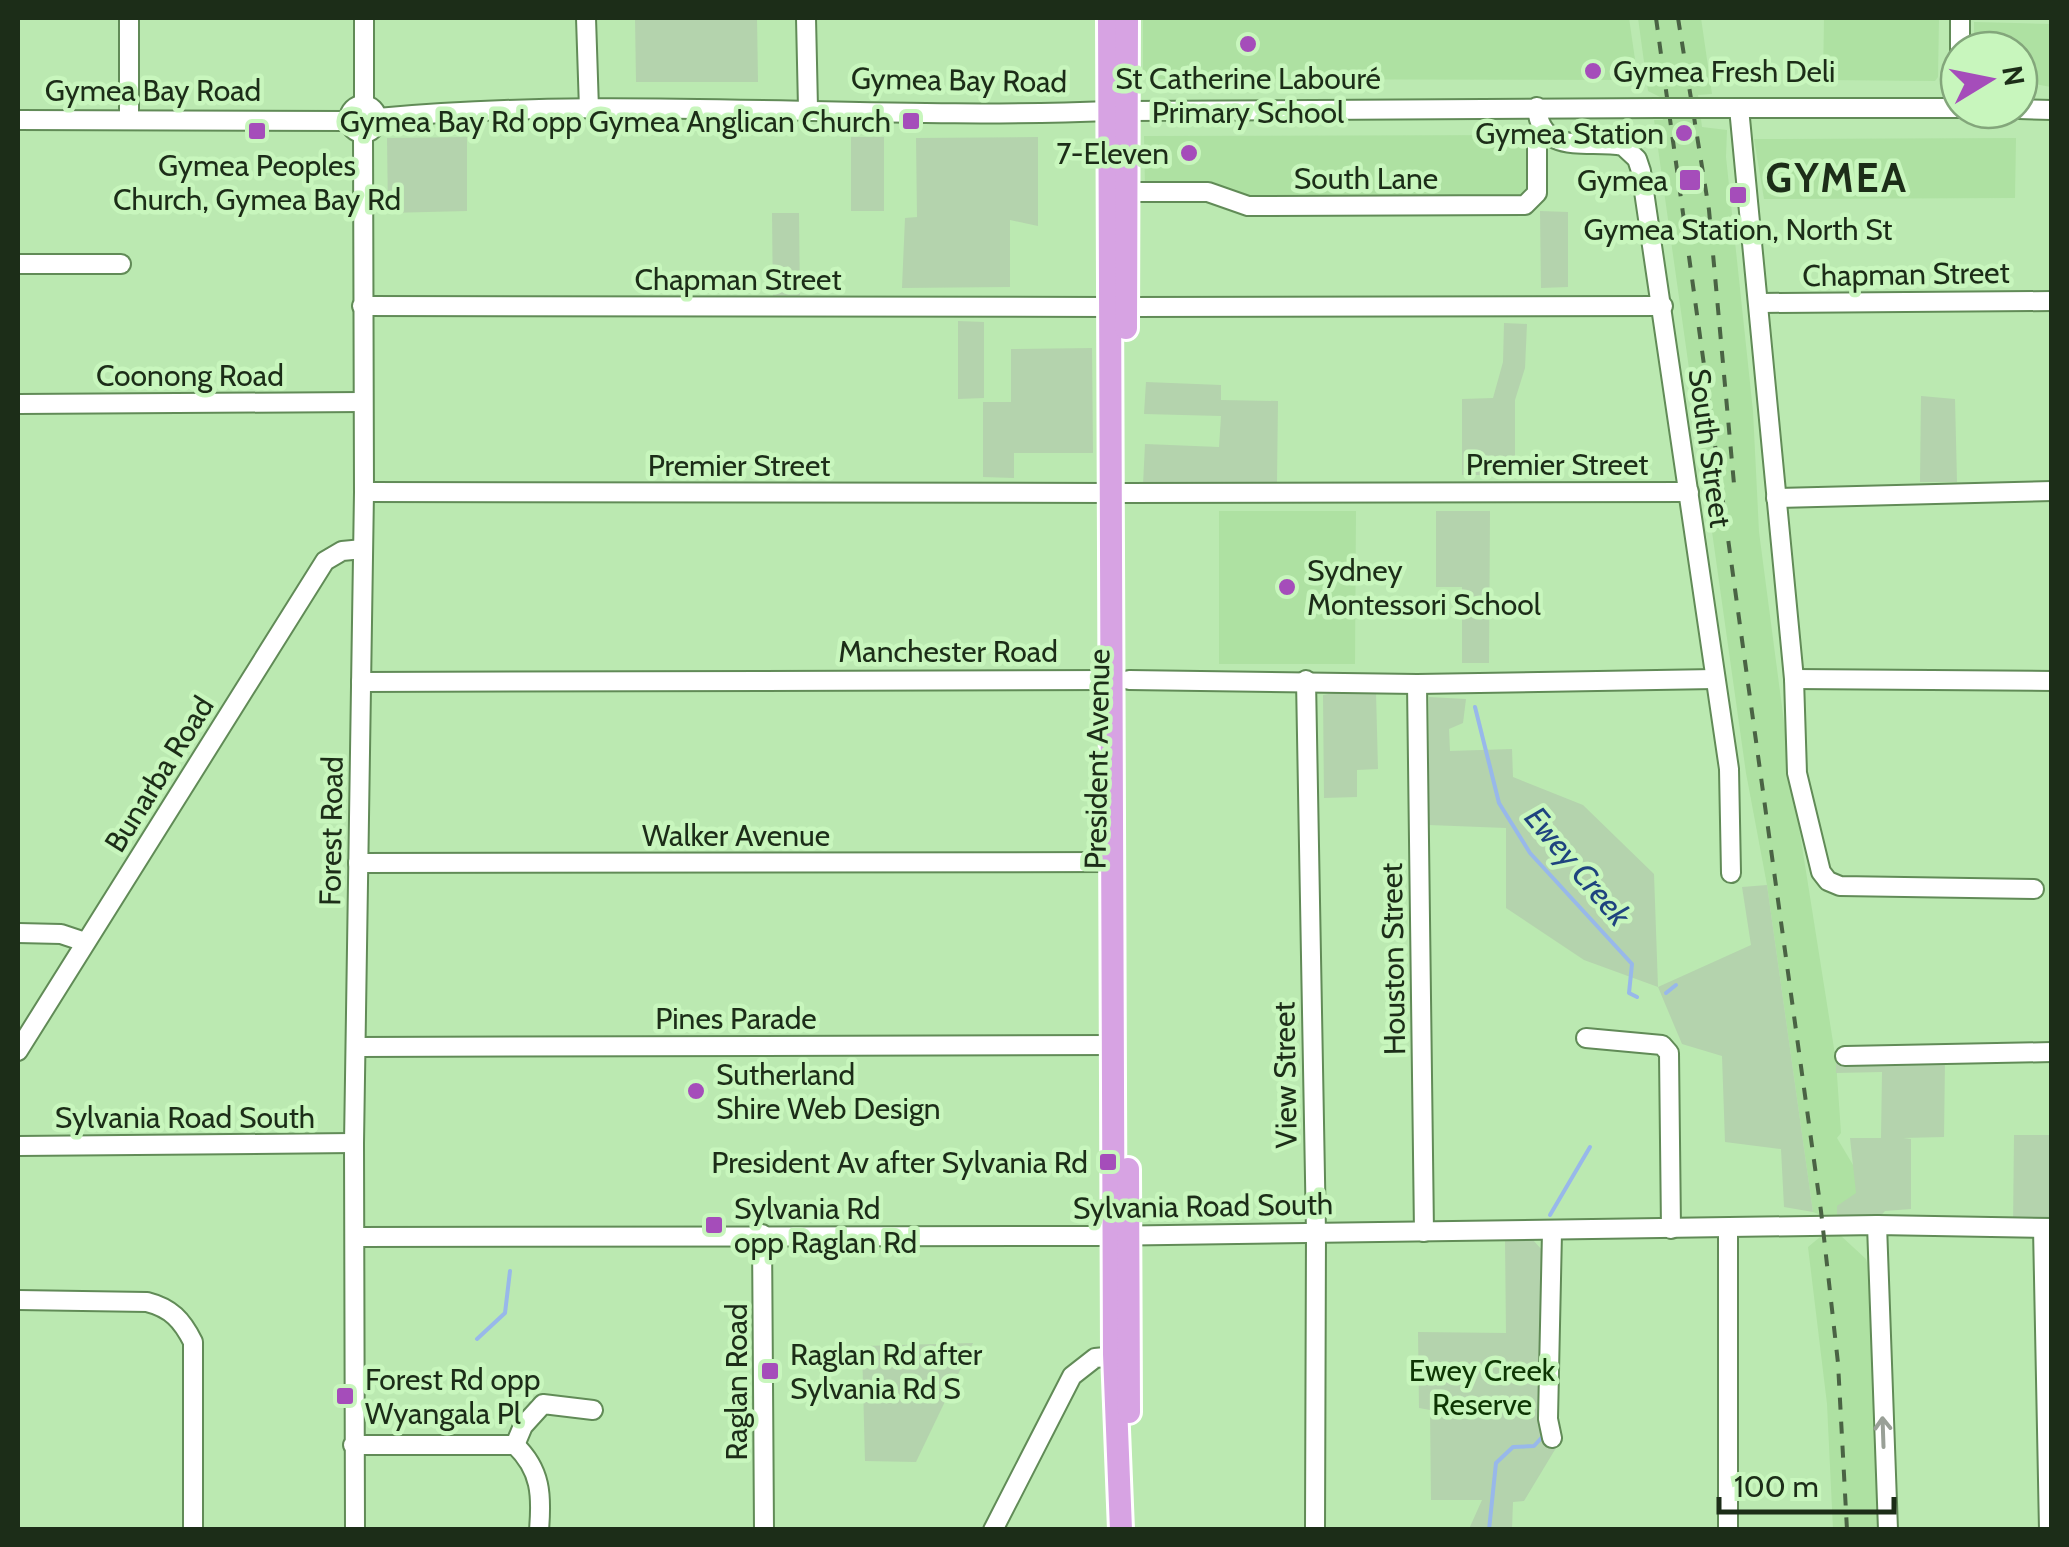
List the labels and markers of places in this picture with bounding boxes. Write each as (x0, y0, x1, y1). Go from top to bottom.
marker: St Catherine Labouré Primary School (1237, 33, 1259, 55)
place label: Gymea Fresh Deli (1613, 53, 1835, 90)
place label: St Catherine Labouré Primary School (1115, 60, 1381, 131)
marker: Gymea Fresh Deli (1582, 60, 1604, 82)
place label: Gymea Bay Rd opp Gymea Anglican Church (340, 103, 891, 140)
marker: Gymea Bay Rd opp Gymea Anglican Church (900, 110, 922, 132)
place label: Gymea Station (1475, 115, 1664, 152)
marker: Gymea Peoples Church, Gymea Bay Rd (246, 120, 268, 142)
marker: Gymea Station (1673, 122, 1695, 144)
place label: 7-Eleven (1056, 135, 1169, 172)
marker: 7-Eleven (1178, 142, 1200, 164)
place label: Gymea Peoples Church, Gymea Bay Rd (113, 147, 401, 218)
place label: Gymea (1577, 162, 1669, 199)
marker: Gymea (1677, 167, 1703, 193)
marker: Gymea Station, North St (1727, 184, 1749, 206)
place label: Gymea Station, North St (1584, 211, 1892, 248)
place label: Sydney Montessori School (1307, 552, 1541, 623)
marker: Sydney Montessori School (1276, 576, 1298, 598)
place label: Sutherland Shire Web Design (716, 1056, 941, 1127)
marker: Sutherland Shire Web Design (685, 1080, 707, 1102)
place label: President Av after Sylvania Rd (711, 1144, 1088, 1181)
marker: President Av after Sylvania Rd (1097, 1151, 1119, 1173)
place label: Sylvania Rd opp Raglan Rd (734, 1190, 917, 1261)
marker: Sylvania Rd opp Raglan Rd (703, 1214, 725, 1236)
place label: Raglan Rd after Sylvania Rd S (790, 1336, 983, 1407)
marker: Raglan Rd after Sylvania Rd S (759, 1360, 781, 1382)
place label: Forest Rd opp Wyangala Pl (365, 1361, 540, 1432)
marker: Forest Rd opp Wyangala Pl (334, 1385, 356, 1407)

